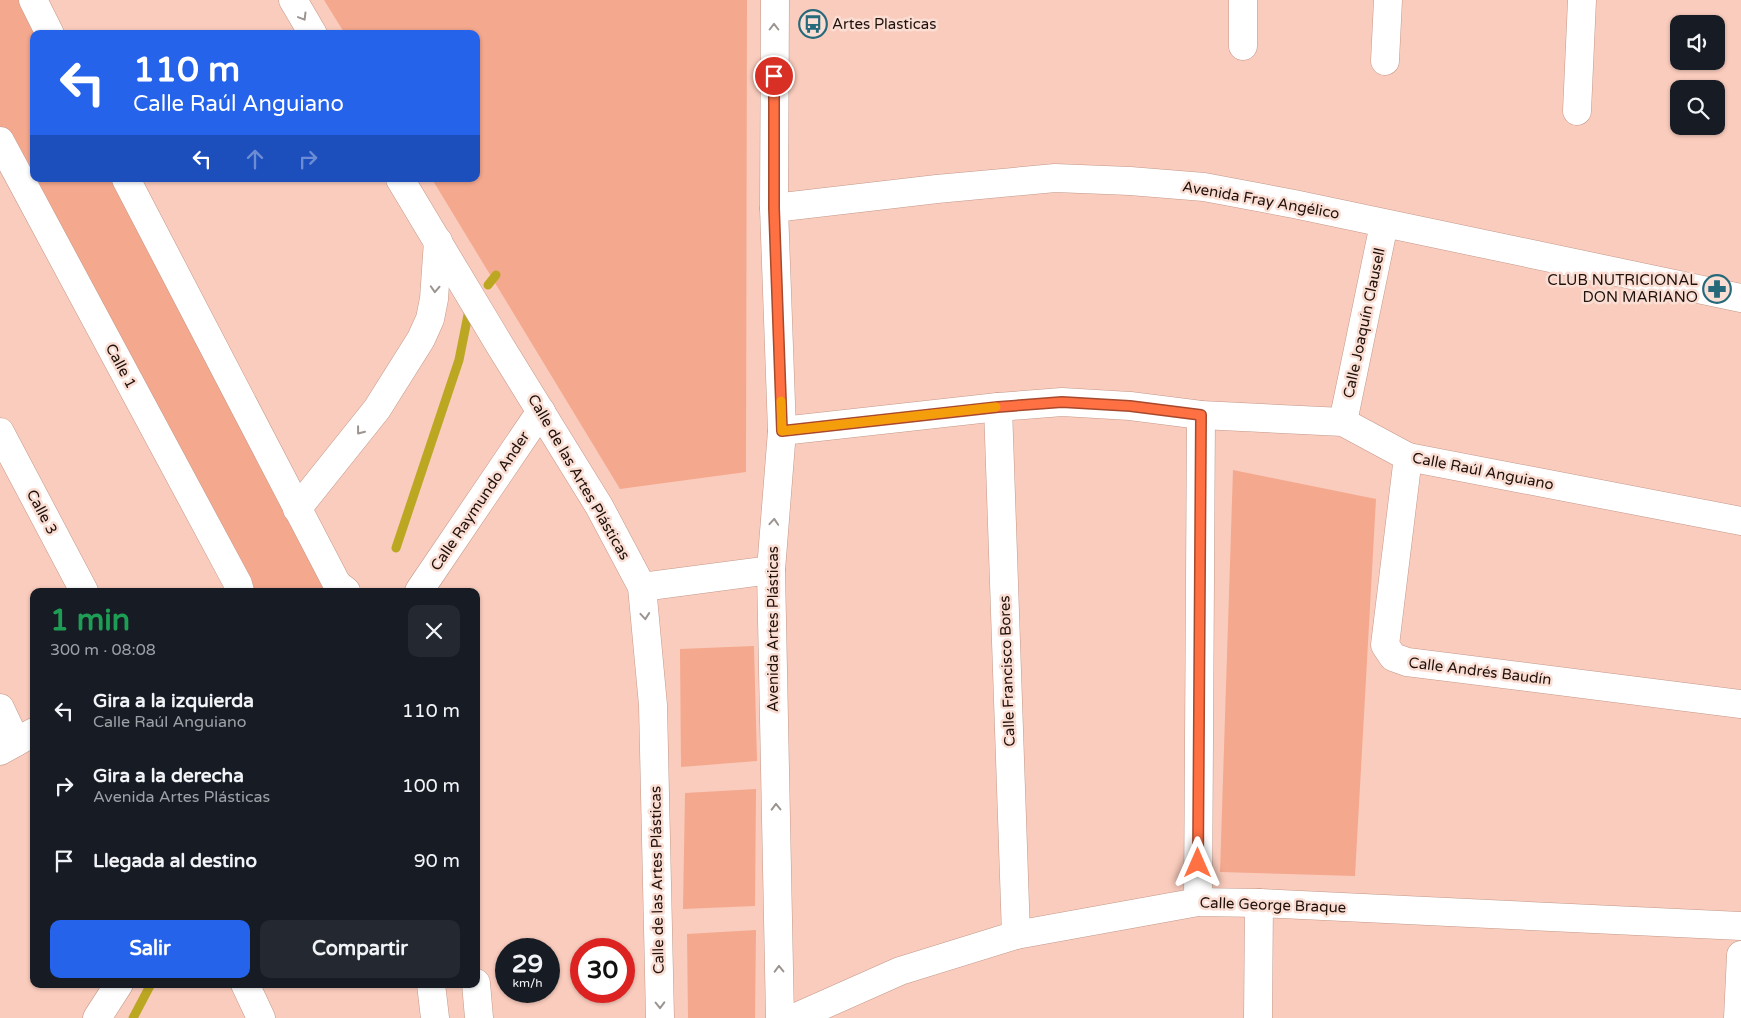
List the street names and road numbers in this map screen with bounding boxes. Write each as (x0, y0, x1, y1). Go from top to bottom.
street label: Avenida Fray Angélico (1181, 177, 1341, 223)
street label: Calle Joaquín Clausell (1339, 246, 1389, 400)
street label: Calle 1 (102, 341, 140, 391)
street label: Calle de las Artes Plásticas (524, 391, 634, 563)
street label: Calle Raymundo Ander (427, 428, 533, 574)
street label: Calle Raúl Anguiano (1411, 448, 1555, 494)
street label: Calle 3 (23, 487, 61, 537)
street label: Avenida Artes Plásticas (764, 546, 782, 712)
street label: Calle Francisco Bores (995, 595, 1019, 747)
street label: Calle Andrés Baudín (1408, 653, 1552, 689)
street label: Calle de las Artes Plásticas (646, 786, 668, 974)
street label: Calle George Braque (1199, 893, 1347, 917)

